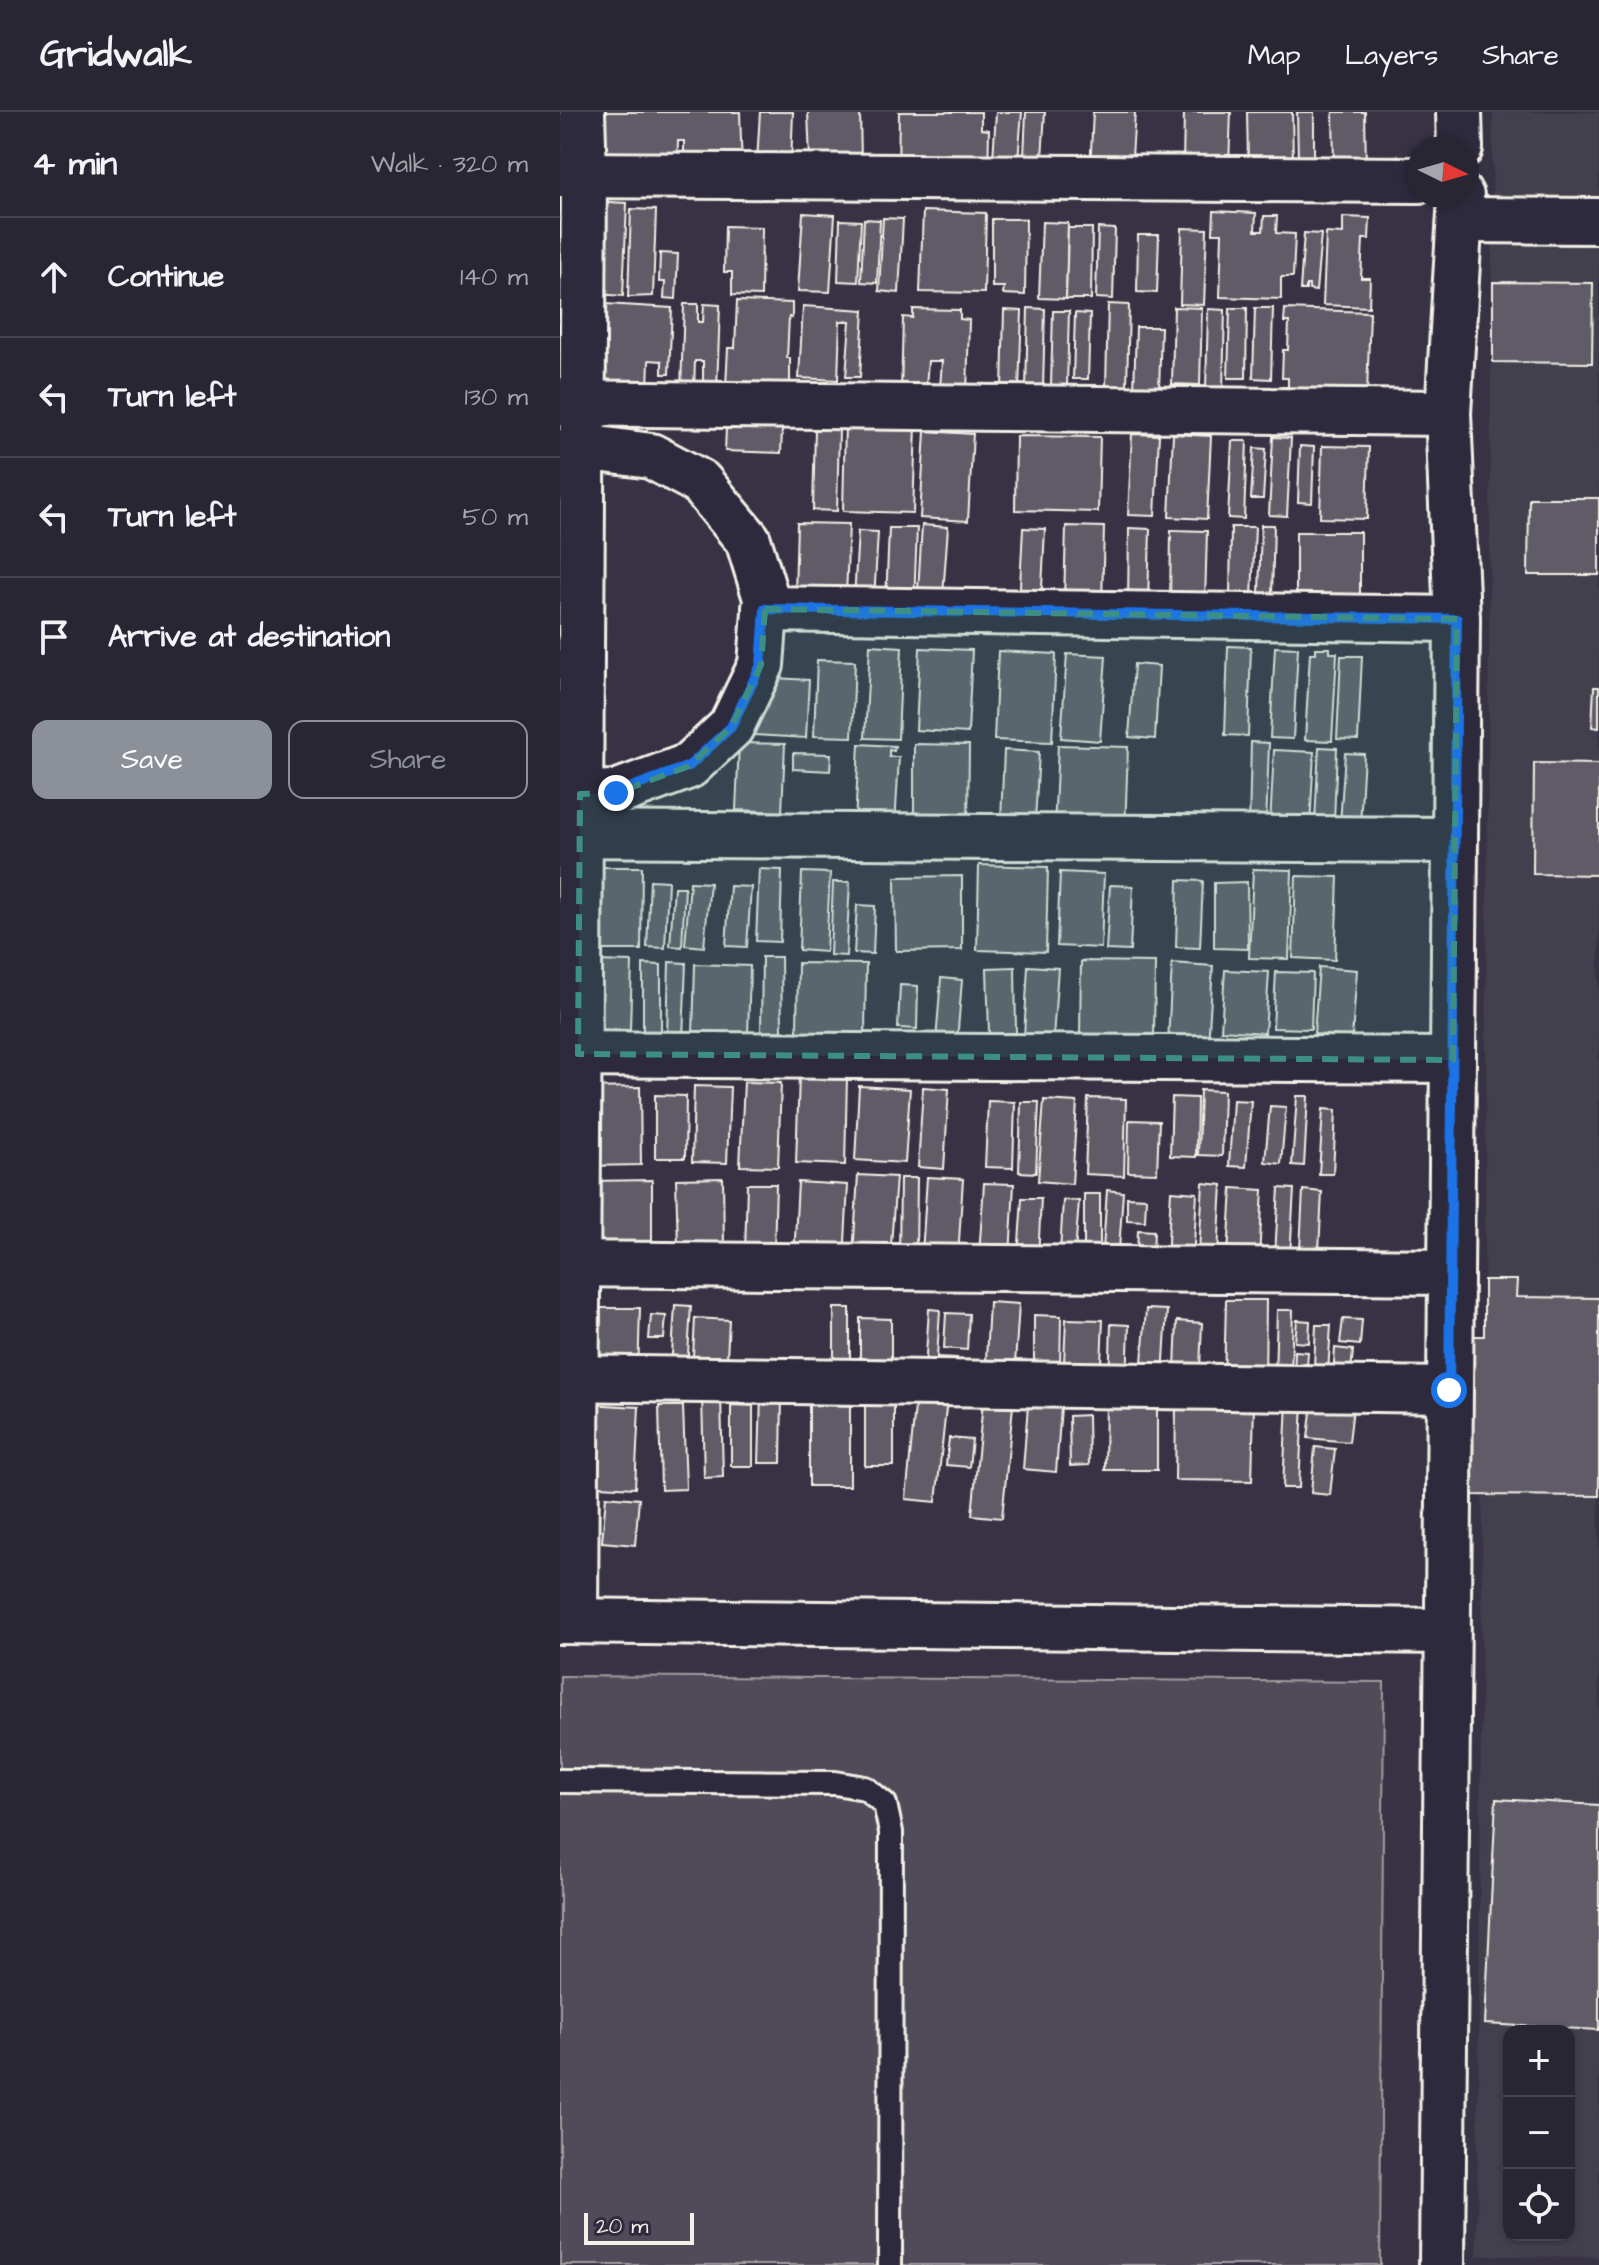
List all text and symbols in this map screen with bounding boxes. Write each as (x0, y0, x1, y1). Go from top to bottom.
text: Gridwalk (40, 29, 192, 81)
text: Map (1248, 36, 1301, 75)
text: Layers (1345, 36, 1438, 75)
text: Share (1482, 36, 1559, 75)
north arrow (1407, 136, 1479, 208)
text: 4 min (32, 140, 117, 188)
text: Walk · 320 m (371, 146, 528, 182)
icon: ahead (32, 255, 76, 299)
text: Continue (108, 256, 224, 298)
text: 140 m (460, 259, 528, 295)
icon: left (32, 375, 76, 419)
text: Turn left (108, 376, 236, 418)
text: 130 m (464, 379, 528, 415)
icon: left (32, 495, 76, 539)
text: Turn left (108, 496, 236, 538)
text: 50 m (463, 499, 528, 535)
icon: arrive (32, 615, 76, 659)
text: Arrive at destination (108, 616, 390, 658)
button: Save (32, 720, 272, 799)
button: Share (288, 720, 528, 799)
route end (598, 775, 634, 811)
route start (1431, 1372, 1467, 1408)
map controls (1503, 2025, 1575, 2241)
button: + (1503, 2025, 1575, 2097)
button: − (1503, 2097, 1575, 2169)
button: locate (1503, 2169, 1575, 2241)
scale bar (584, 2209, 694, 2245)
text: 20 m (596, 2211, 648, 2242)

